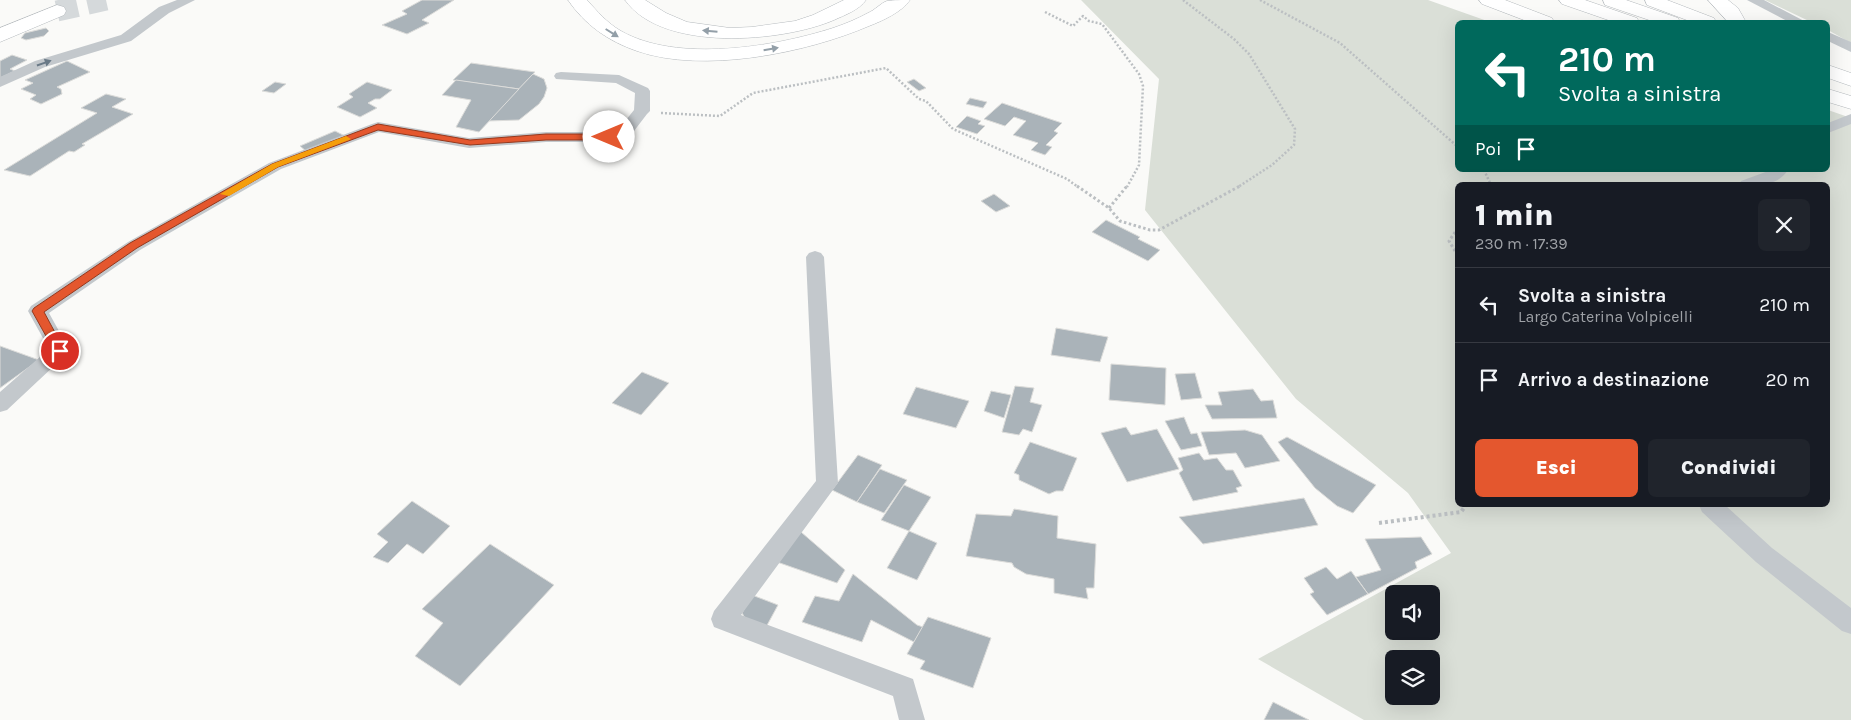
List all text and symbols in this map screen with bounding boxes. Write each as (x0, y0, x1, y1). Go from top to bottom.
one-way arrow (701, 27, 717, 35)
one-way arrow (605, 28, 619, 38)
text: 210 m (1558, 39, 1656, 80)
icon: left (1475, 40, 1540, 105)
one-way arrow (763, 44, 779, 52)
one-way arrow (37, 59, 52, 66)
text: Svolta a sinistra (1558, 81, 1721, 107)
position arrow (582, 110, 634, 162)
icon: arrive (1512, 135, 1540, 163)
text: Poi (1475, 138, 1502, 160)
text: 1 min (1475, 197, 1554, 233)
button: close (1758, 199, 1810, 251)
text: 230 m · 17:39 (1475, 234, 1568, 253)
text: Svolta a sinistra (1518, 285, 1666, 307)
icon: left (1475, 291, 1503, 319)
text: 210 m (1759, 294, 1810, 316)
text: Largo Caterina Volpicelli (1518, 307, 1693, 326)
pin (39, 330, 81, 372)
icon: arrive (46, 337, 74, 365)
icon: arrive (1475, 366, 1503, 394)
text: Arrivo a destinazione (1518, 369, 1709, 391)
text: 20 m (1765, 369, 1810, 391)
button: Esci (1475, 439, 1638, 497)
button: Condividi (1648, 439, 1810, 497)
map controls (1385, 585, 1440, 705)
button: sound (1385, 585, 1440, 640)
button: layers (1385, 650, 1440, 705)

